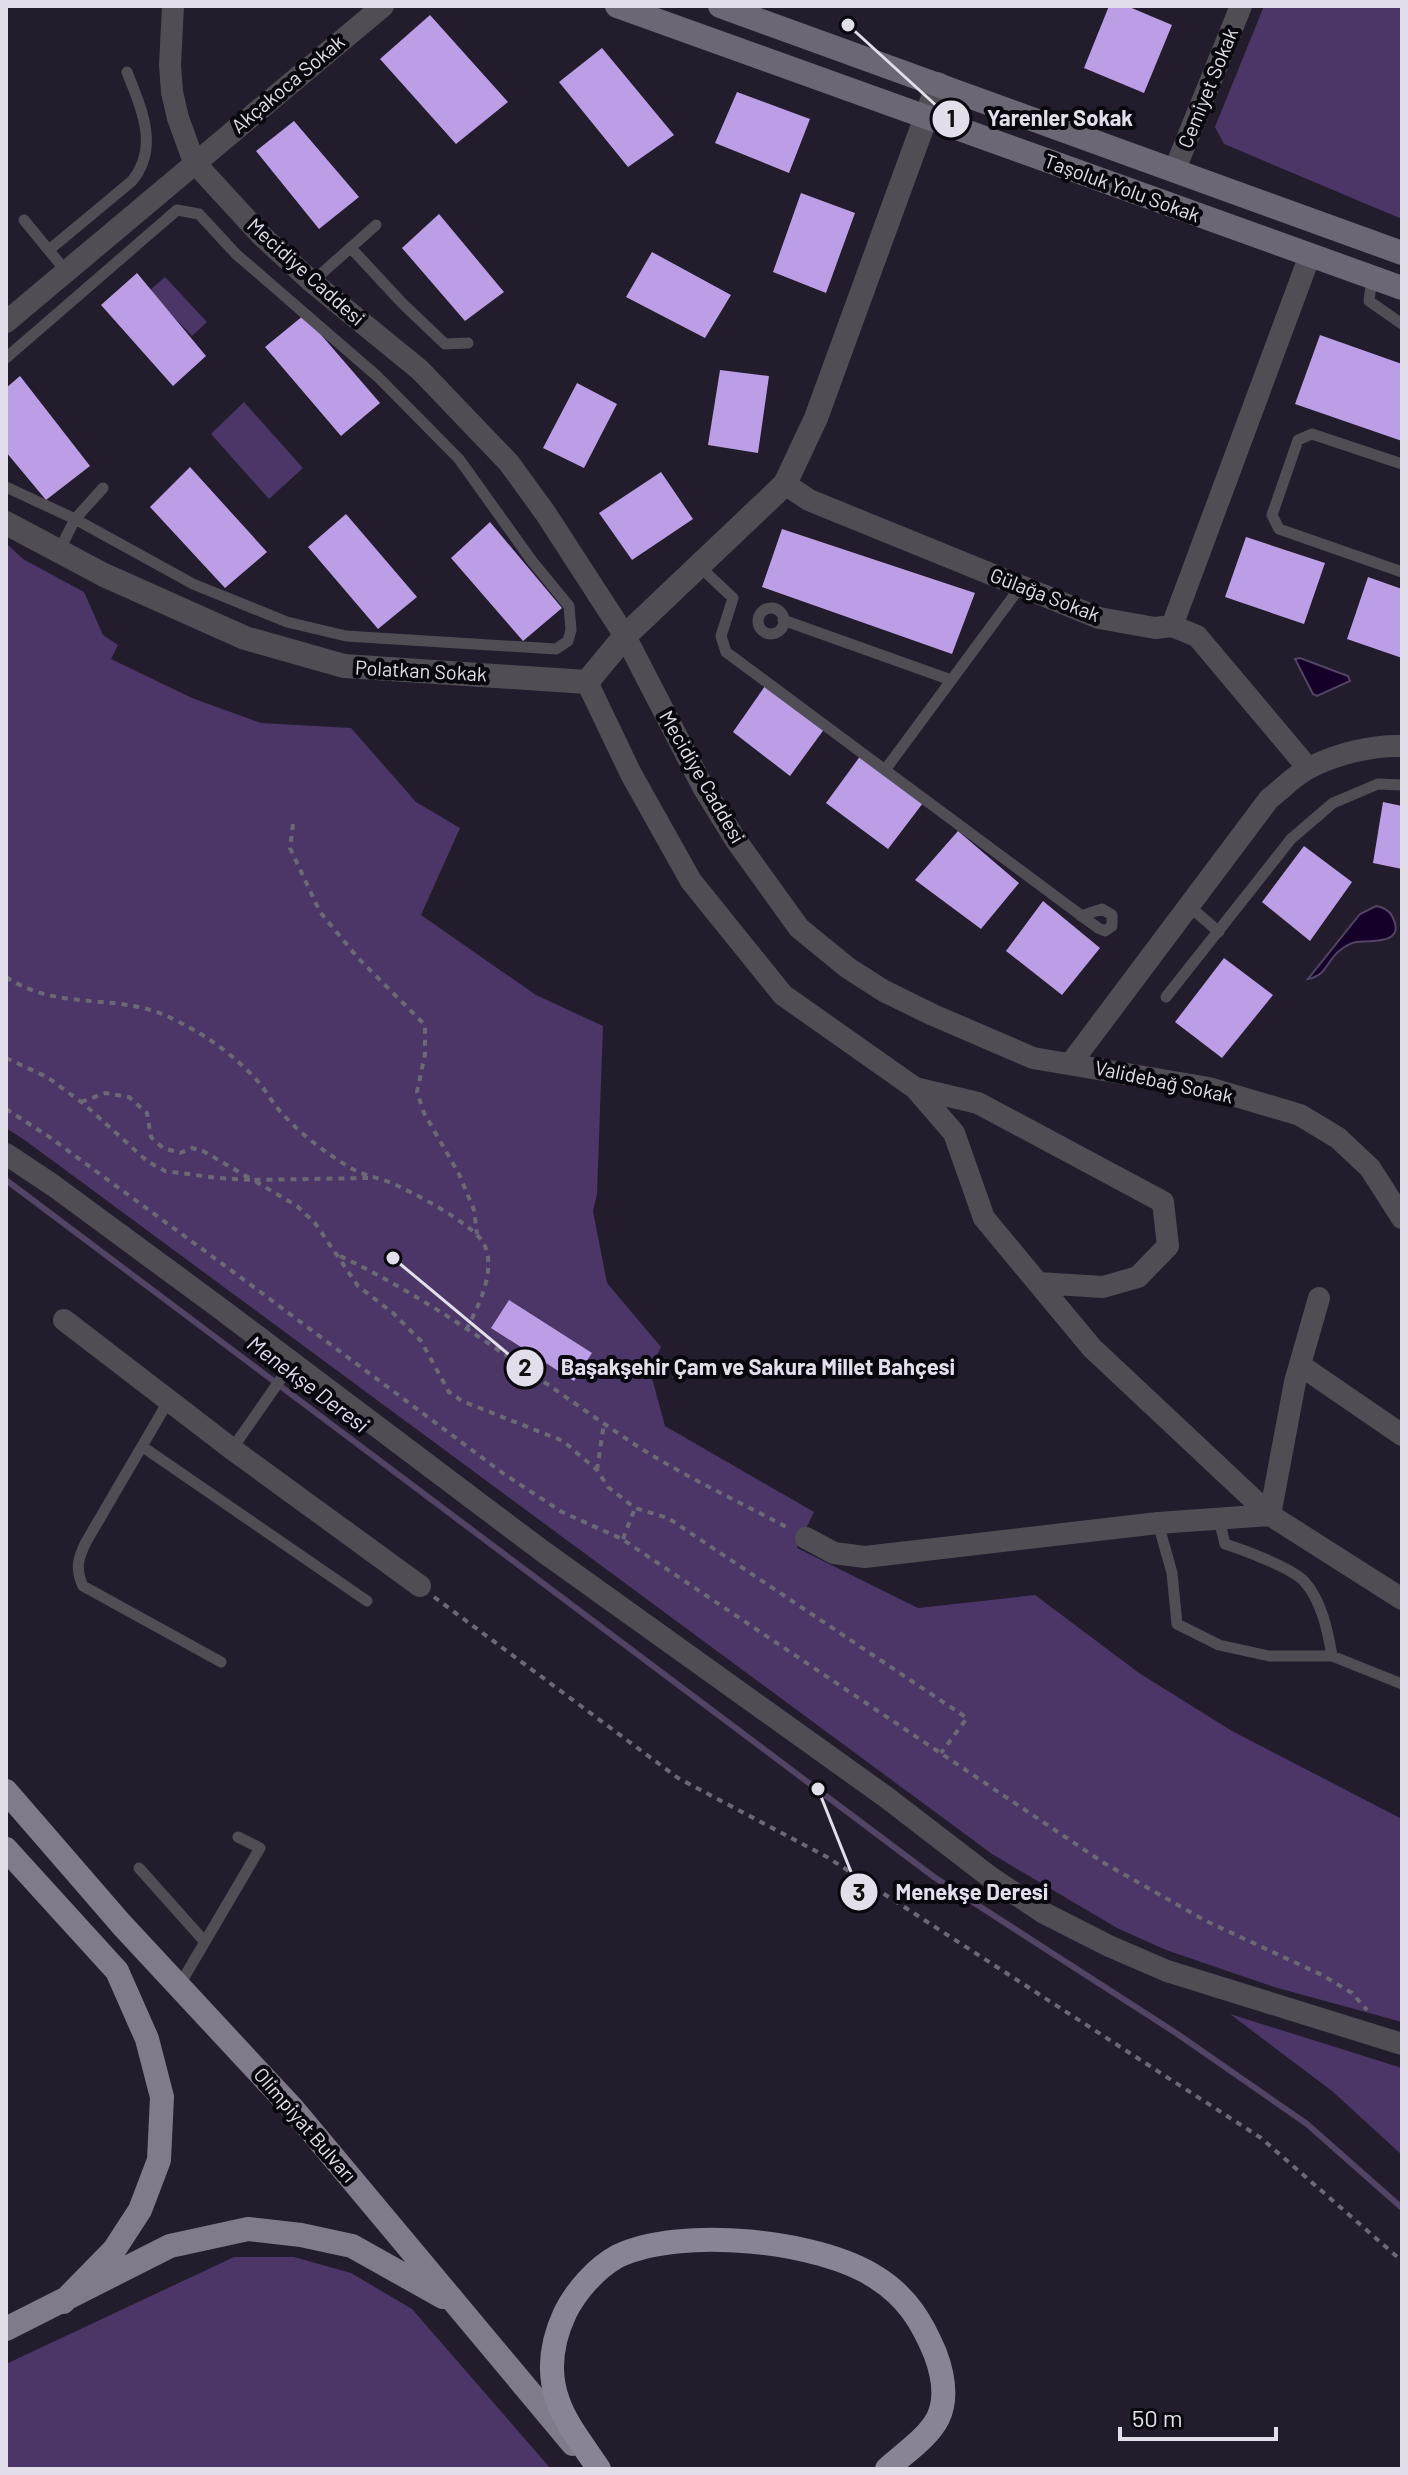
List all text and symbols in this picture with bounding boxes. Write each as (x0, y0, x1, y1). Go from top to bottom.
street label: Cemiyet Sokak (1172, 24, 1242, 151)
street label: Akçakoca Sokak (226, 29, 349, 137)
callout: Yarenler Sokak (931, 96, 1149, 142)
text: 1 (947, 103, 955, 132)
text: Yarenler Sokak (987, 104, 1133, 130)
street label: Taşoluk Yolu Sokak (1041, 148, 1204, 226)
street label: Mecidiye Caddesi (243, 212, 370, 330)
street label: Gülağa Sokak (987, 562, 1104, 626)
street label: Polatkan Sokak (355, 655, 488, 685)
street label: Mecidiye Caddesi (655, 706, 751, 847)
street label: Validebağ Sokak (1093, 1055, 1236, 1107)
water label: Menekşe Deresi (243, 1329, 375, 1438)
callout: Başakşehir Çam ve Sakura Millet Bahçesi (505, 1345, 971, 1391)
text: 2 (518, 1352, 532, 1381)
text: Başakşehir Çam ve Sakura Millet Bahçesi (561, 1353, 955, 1379)
callout: Menekşe Deresi (839, 1869, 1064, 1915)
text: 3 (853, 1877, 865, 1906)
text: Menekşe Deresi (896, 1878, 1048, 1904)
street label: Olimpiyat Bulvarı (250, 2062, 362, 2186)
scale bar (1120, 2391, 1276, 2441)
text: 50 m (1132, 2403, 1183, 2432)

